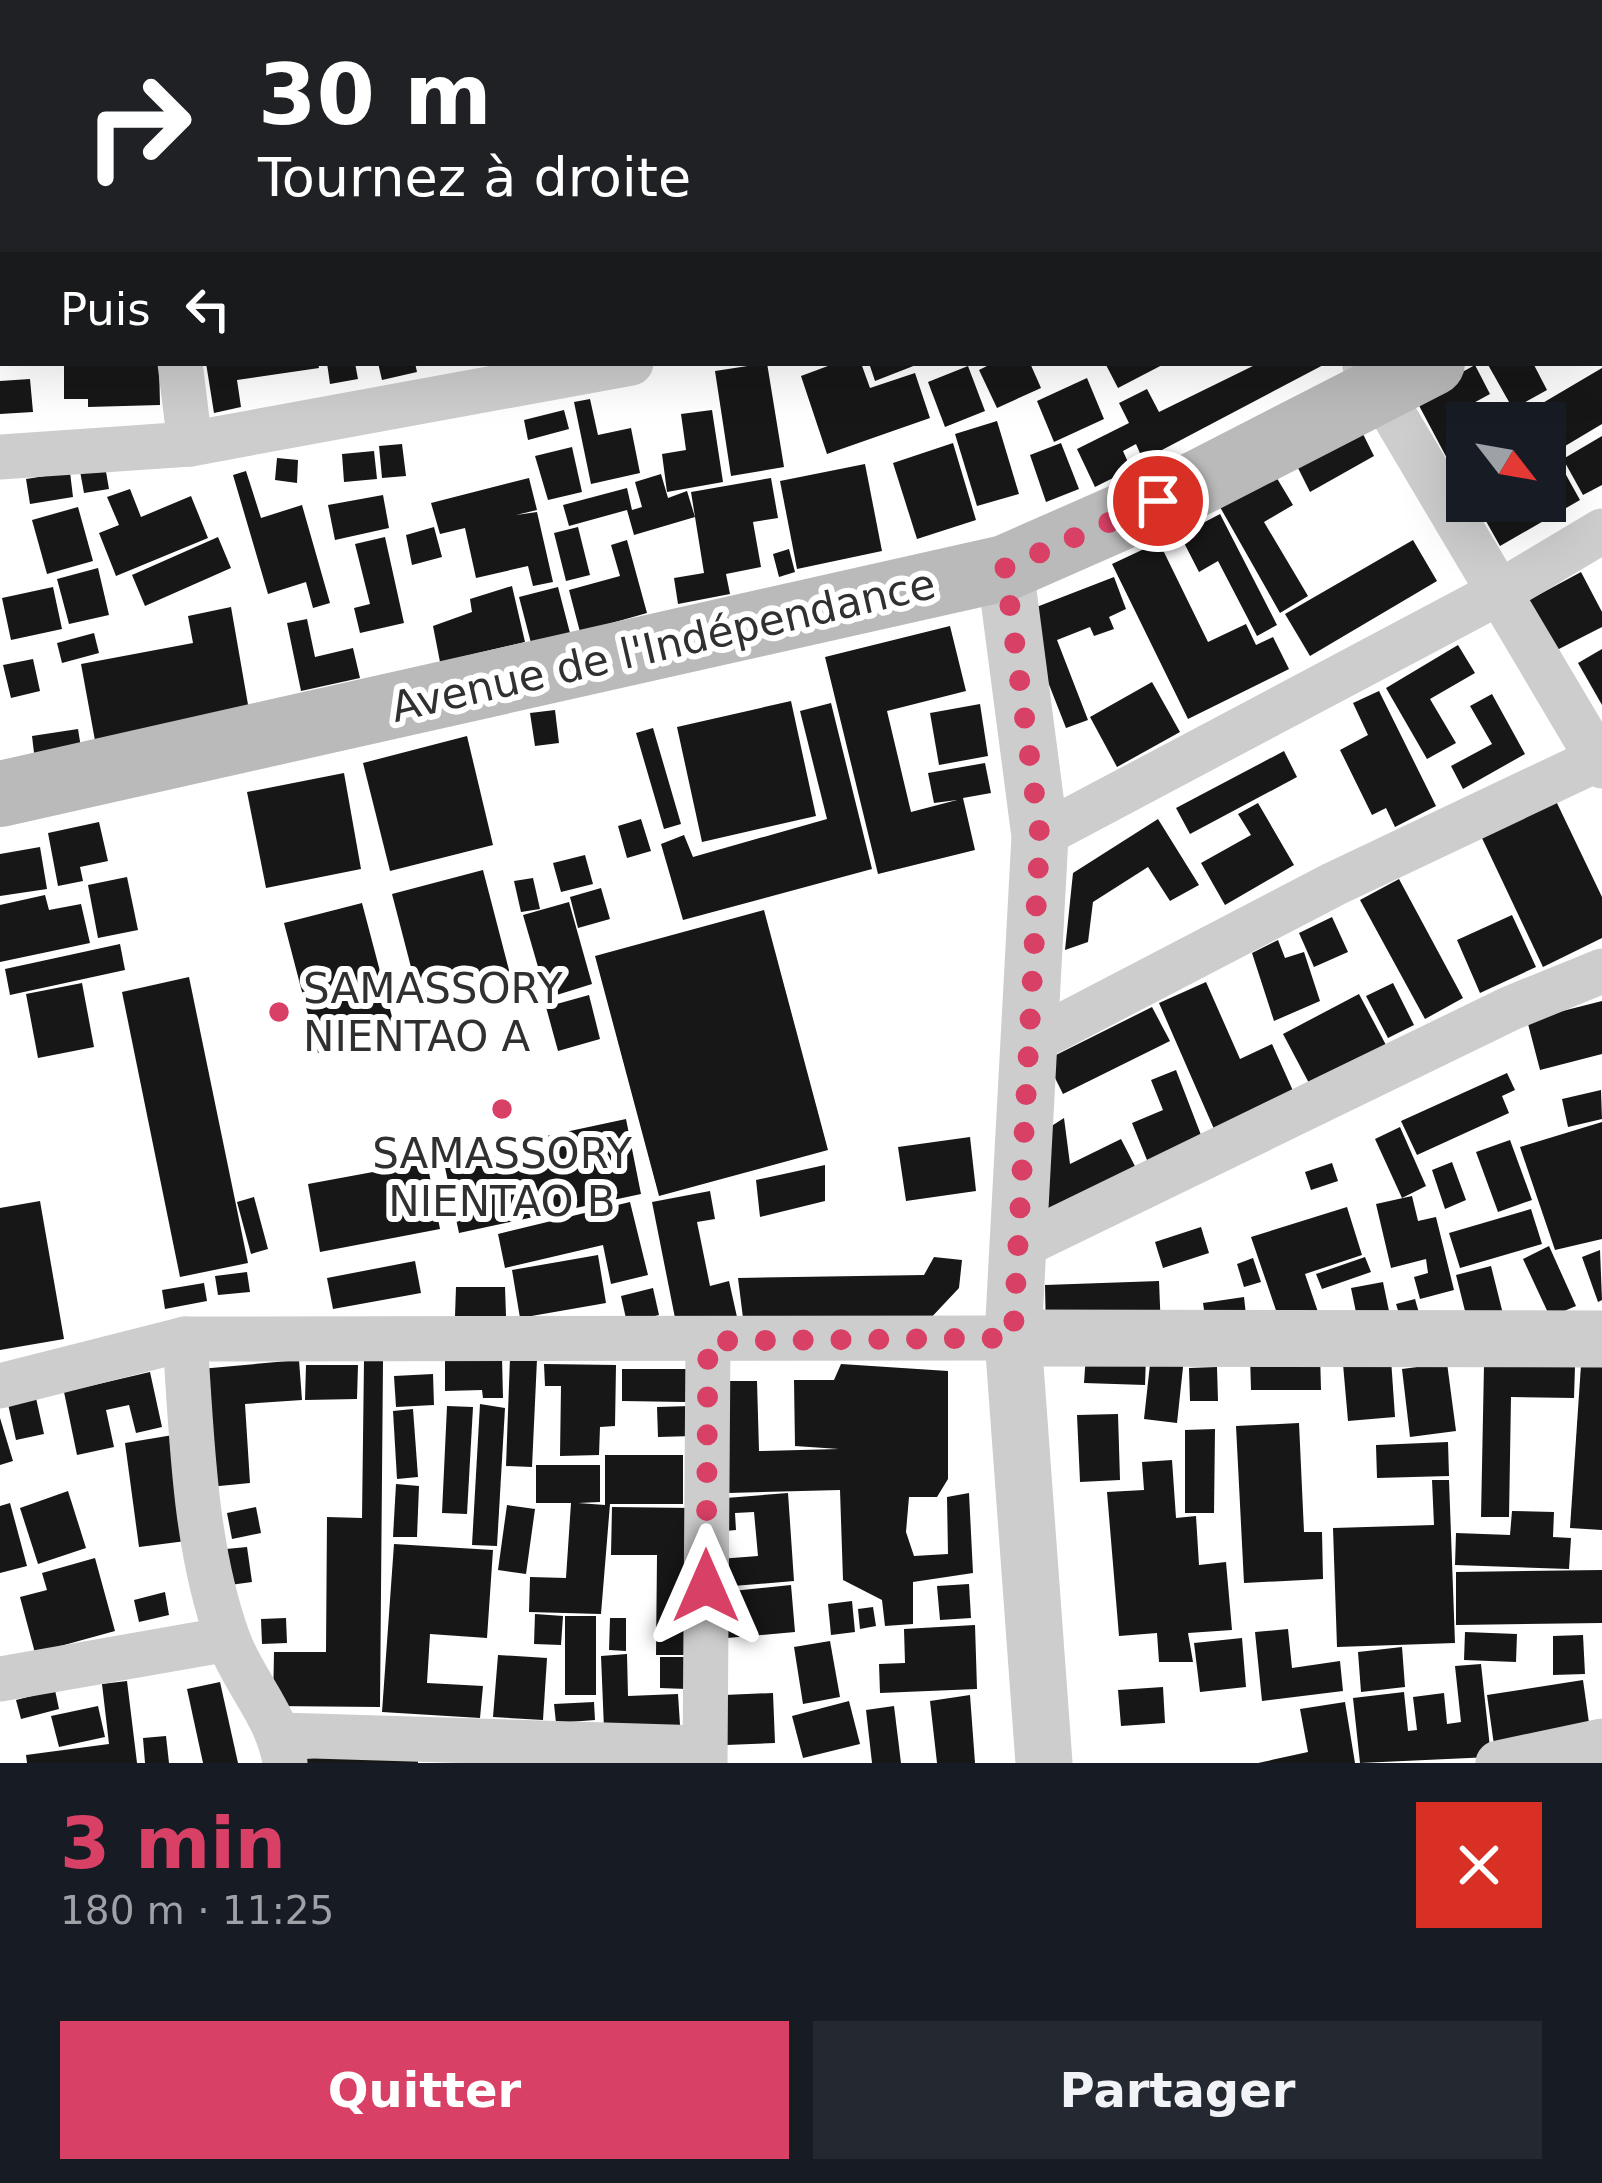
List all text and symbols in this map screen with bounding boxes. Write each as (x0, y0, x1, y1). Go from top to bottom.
text: 30 m (258, 46, 492, 144)
icon: right (60, 48, 216, 204)
text: Tournez à droite (258, 146, 691, 209)
icon: left (175, 276, 241, 342)
text: Puis (60, 283, 151, 336)
north arrow (1446, 402, 1566, 522)
map controls (1446, 402, 1566, 522)
pin (1107, 450, 1209, 552)
icon: arrive (1125, 468, 1191, 534)
street label: Avenue de l'Indépendance (386, 559, 940, 732)
place label: SAMASSORY NIENTAO A (303, 964, 563, 1061)
marker: SAMASSORY NIENTAO A (266, 999, 292, 1025)
marker: SAMASSORY NIENTAO B (489, 1096, 515, 1122)
place label: SAMASSORY NIENTAO B (372, 1129, 632, 1226)
position arrow (643, 1523, 769, 1649)
text: 3 min (60, 1801, 286, 1885)
button: close (1416, 1802, 1542, 1928)
text: 180 m · 11:25 (60, 1888, 334, 1933)
button: Quitter (60, 2021, 789, 2159)
button: Partager (813, 2021, 1542, 2159)

